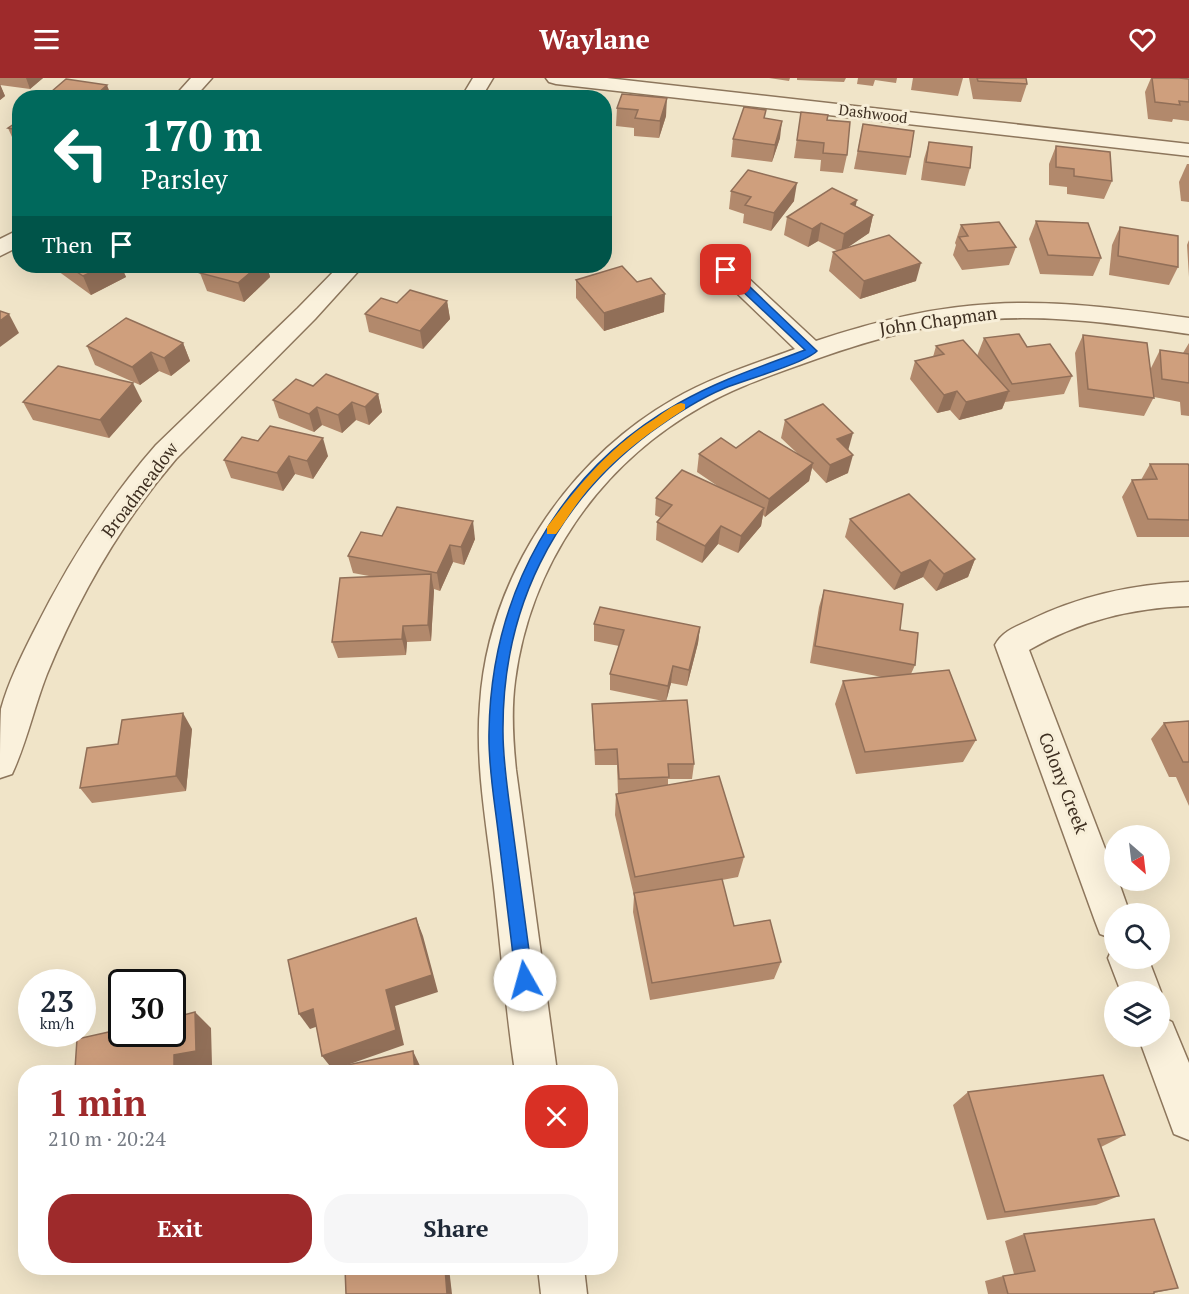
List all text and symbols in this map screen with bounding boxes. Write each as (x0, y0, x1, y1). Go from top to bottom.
text: Waylane (539, 21, 650, 57)
icon: menu (30, 23, 63, 56)
icon: heart (1126, 23, 1159, 56)
street label: Dashwood (838, 99, 909, 127)
text: 170 m (141, 107, 262, 163)
icon: left (42, 114, 120, 192)
text: Parsley (141, 161, 228, 197)
icon: arrive (105, 228, 138, 261)
text: Then (42, 230, 93, 259)
pin (700, 244, 751, 295)
icon: arrive (709, 253, 742, 286)
street label: John Chapman (878, 300, 998, 340)
street label: Broadmeadow (95, 436, 183, 542)
street label: Colony Creek (1034, 729, 1094, 837)
north arrow (1104, 825, 1170, 891)
map controls (1104, 825, 1170, 1047)
button: search (1104, 903, 1170, 969)
position arrow (493, 948, 557, 1012)
speed limit sign: 30 (108, 969, 186, 1047)
text: 23 (40, 981, 74, 1021)
button: layers (1104, 981, 1170, 1047)
text: km/h (40, 1013, 74, 1033)
text: 1 min (48, 1079, 146, 1126)
button: close (525, 1085, 588, 1148)
text: 210 m · 20:24 (48, 1125, 166, 1152)
button: Exit (48, 1194, 312, 1263)
button: Share (324, 1194, 588, 1263)

